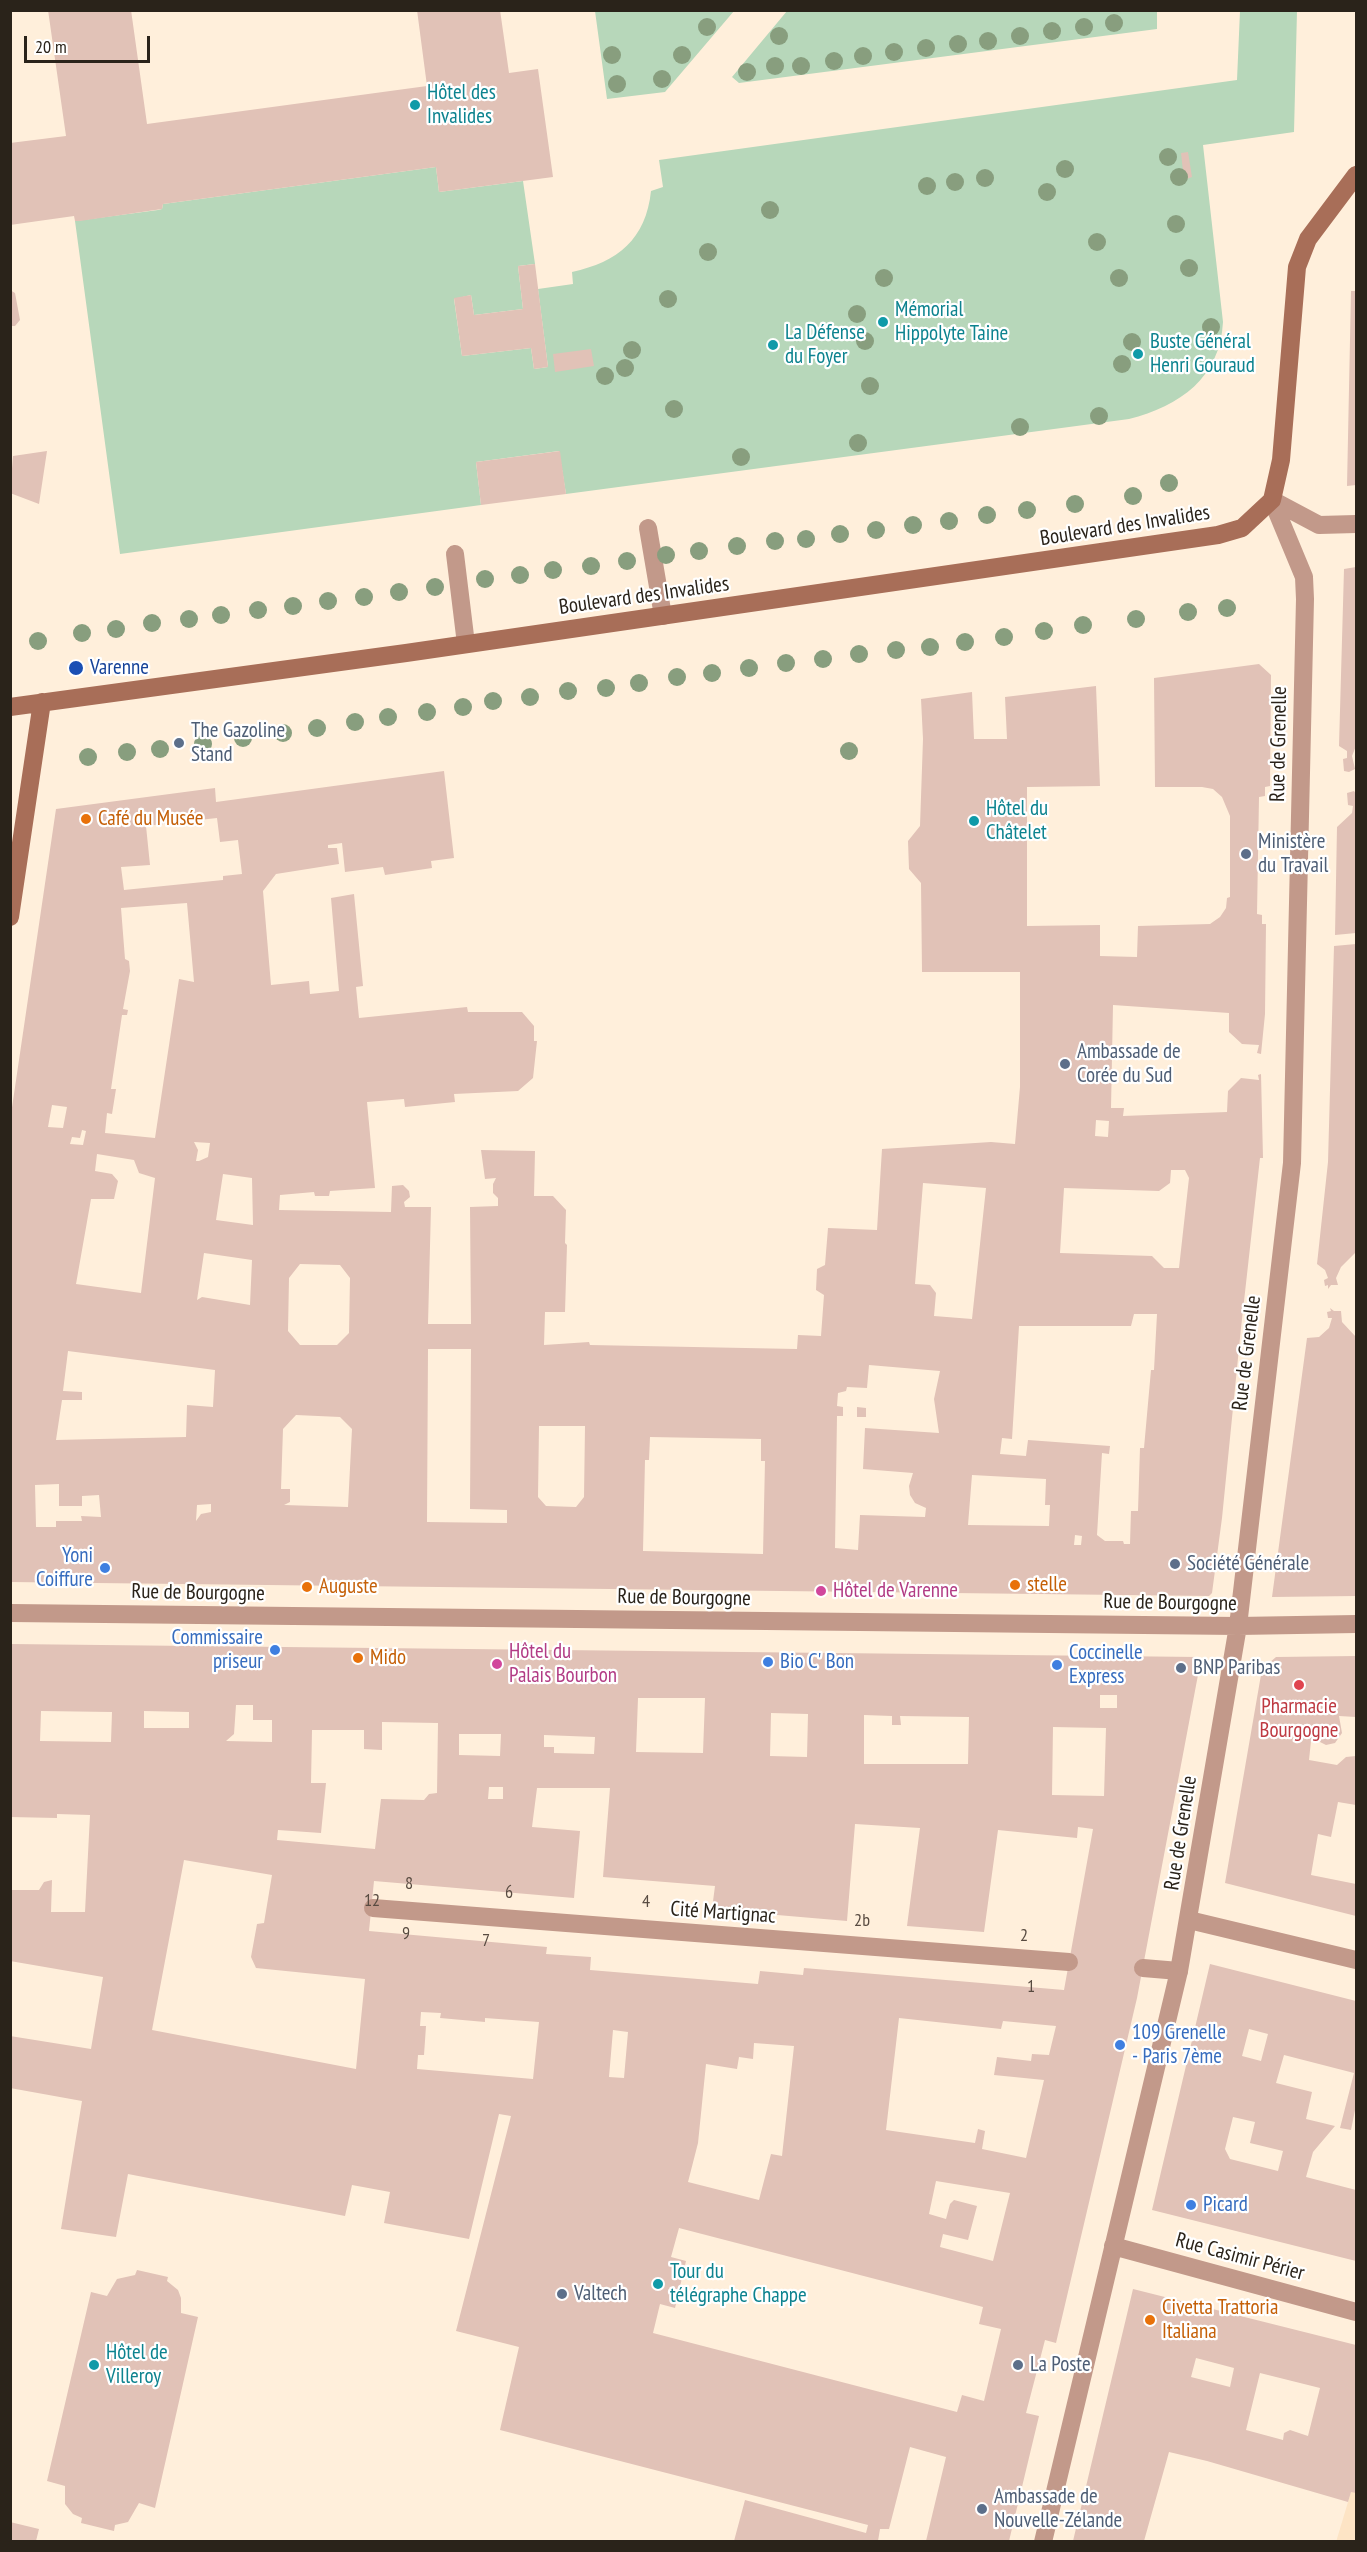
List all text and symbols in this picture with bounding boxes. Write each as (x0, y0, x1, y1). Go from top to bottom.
scale bar (27, 24, 153, 62)
text: 20 m (35, 35, 67, 58)
place label: Hôtel des Invalides (427, 80, 496, 130)
marker: Hôtel des Invalides (408, 98, 422, 112)
place label: Mémorial Hippolyte Taine (895, 297, 1008, 347)
marker: Mémorial Hippolyte Taine (876, 315, 890, 329)
place label: La Défense du Foyer (785, 320, 865, 370)
place label: Buste Général Henri Gouraud (1150, 329, 1255, 379)
marker: La Défense du Foyer (766, 338, 780, 352)
marker: Buste Général Henri Gouraud (1131, 347, 1145, 361)
street label: Boulevard des Invalides (1038, 500, 1212, 552)
street label: Boulevard des Invalides (557, 572, 731, 620)
place label: Varenne (90, 655, 149, 681)
marker: Varenne (67, 659, 85, 677)
street label: Rue de Grenelle (1265, 686, 1293, 802)
place label: The Gazoline Stand (191, 718, 285, 768)
marker: The Gazoline Stand (172, 736, 186, 750)
place label: Hôtel du Châtelet (986, 796, 1048, 846)
place label: Café du Musée (98, 806, 204, 832)
marker: Café du Musée (79, 812, 93, 826)
marker: Hôtel du Châtelet (967, 814, 981, 828)
place label: Ministère du Travail (1258, 829, 1328, 879)
marker: Ministère du Travail (1239, 847, 1253, 861)
place label: Ambassade de Corée du Sud (1077, 1039, 1181, 1089)
marker: Ambassade de Corée du Sud (1058, 1057, 1072, 1071)
street label: Rue de Grenelle (1227, 1294, 1267, 1412)
place label: Yoni Coiffure (36, 1543, 93, 1593)
place label: Société Générale (1187, 1551, 1309, 1577)
marker: Société Générale (1168, 1557, 1182, 1571)
marker: Yoni Coiffure (98, 1561, 112, 1575)
place label: stelle (1027, 1572, 1067, 1598)
place label: Auguste (319, 1574, 378, 1600)
place label: Hôtel de Varenne (833, 1578, 958, 1604)
marker: stelle (1008, 1578, 1022, 1592)
street label: Rue de Bourgogne (131, 1579, 265, 1607)
marker: Auguste (300, 1580, 314, 1594)
street label: Rue de Bourgogne (617, 1584, 751, 1612)
marker: Hôtel de Varenne (814, 1584, 828, 1598)
street label: Rue de Bourgogne (1103, 1589, 1237, 1617)
place label: Commissaire priseur (171, 1625, 263, 1675)
place label: Hôtel du Palais Bourbon (509, 1639, 617, 1689)
place label: Coccinelle Express (1069, 1640, 1143, 1690)
marker: Commissaire priseur (268, 1643, 282, 1657)
place label: Mido (370, 1645, 406, 1671)
place label: Bio C' Bon (780, 1649, 854, 1675)
marker: Mido (351, 1651, 365, 1665)
marker: Bio C' Bon (761, 1655, 775, 1669)
place label: BNP Paribas (1193, 1655, 1280, 1681)
marker: Hôtel du Palais Bourbon (490, 1657, 504, 1671)
marker: Coccinelle Express (1050, 1658, 1064, 1672)
marker: BNP Paribas (1174, 1661, 1188, 1675)
marker: Pharmacie Bourgogne (1292, 1678, 1306, 1692)
place label: Pharmacie Bourgogne (1260, 1694, 1338, 1744)
street label: Rue de Grenelle (1160, 1774, 1202, 1892)
house number: 8 (405, 1873, 413, 1895)
house number: 6 (505, 1882, 513, 1904)
house number: 12 (364, 1890, 380, 1912)
house number: 4 (642, 1891, 650, 1913)
street label: Cité Martignac (670, 1897, 776, 1929)
house number: 2b (854, 1910, 870, 1932)
house number: 9 (402, 1923, 410, 1945)
house number: 2 (1020, 1925, 1028, 1947)
house number: 7 (482, 1930, 490, 1952)
house number: 1 (1027, 1976, 1035, 1998)
place label: 109 Grenelle - Paris 7ème (1132, 2020, 1226, 2070)
marker: 109 Grenelle - Paris 7ème (1113, 2038, 1127, 2052)
place label: Picard (1203, 2192, 1248, 2218)
marker: Picard (1184, 2198, 1198, 2212)
street label: Rue Casimir Périer (1173, 2228, 1307, 2286)
place label: Tour du télégraphe Chappe (670, 2259, 807, 2309)
marker: Tour du télégraphe Chappe (651, 2277, 665, 2291)
place label: Valtech (574, 2281, 627, 2307)
marker: Valtech (555, 2287, 569, 2301)
place label: Civetta Trattoria Italiana (1162, 2295, 1278, 2345)
marker: Civetta Trattoria Italiana (1143, 2313, 1157, 2327)
place label: Hôtel de Villeroy (106, 2340, 168, 2390)
place label: La Poste (1030, 2352, 1091, 2378)
marker: Hôtel de Villeroy (87, 2358, 101, 2372)
marker: La Poste (1011, 2358, 1025, 2372)
place label: Ambassade de Nouvelle-Zélande (994, 2484, 1122, 2534)
marker: Ambassade de Nouvelle-Zélande (975, 2502, 989, 2516)

